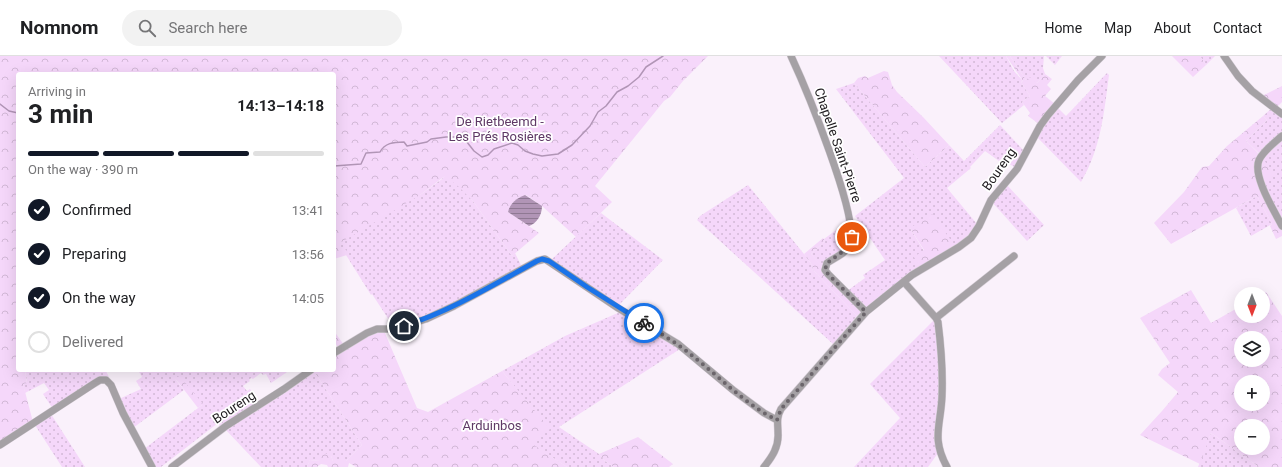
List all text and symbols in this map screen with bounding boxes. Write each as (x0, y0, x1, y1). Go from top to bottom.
search box (122, 10, 402, 46)
text: Nomnom (20, 16, 98, 39)
icon: search (136, 17, 158, 39)
text: Search here (168, 19, 247, 37)
text: Home (1044, 20, 1082, 36)
text: Map (1104, 20, 1132, 36)
text: About (1154, 20, 1191, 36)
text: Contact (1213, 20, 1262, 36)
text: Arriving in (28, 84, 86, 99)
street label: Chapelle Saint-Pierre (811, 86, 865, 204)
text: 14:13–14:18 (237, 97, 324, 115)
text: 3 min (28, 99, 93, 129)
park label: De Rietbeemd - Les Prés Rosières (448, 114, 552, 144)
street label: Boureng (979, 145, 1019, 193)
text: On the way · 390 m (28, 162, 138, 177)
icon: check (28, 199, 50, 221)
text: Confirmed (62, 201, 132, 219)
text: 13:41 (292, 203, 324, 218)
pin (835, 220, 869, 254)
icon: bag (841, 226, 863, 248)
icon: check (28, 243, 50, 265)
text: Preparing (62, 245, 126, 263)
text: 13:56 (292, 247, 324, 262)
icon: check (28, 287, 50, 309)
north arrow (1234, 287, 1270, 323)
map controls (1234, 287, 1270, 455)
text: On the way (62, 289, 136, 307)
text: 14:05 (292, 291, 324, 306)
courier (624, 303, 664, 343)
pin (387, 309, 421, 343)
icon: bike (633, 312, 655, 334)
icon: home (393, 315, 415, 337)
button: layers (1234, 331, 1270, 367)
text: Delivered (62, 333, 124, 351)
button: + (1234, 375, 1270, 411)
street label: Boureng (210, 388, 258, 426)
park label: Arduinbos (462, 418, 522, 433)
button: − (1234, 419, 1270, 455)

